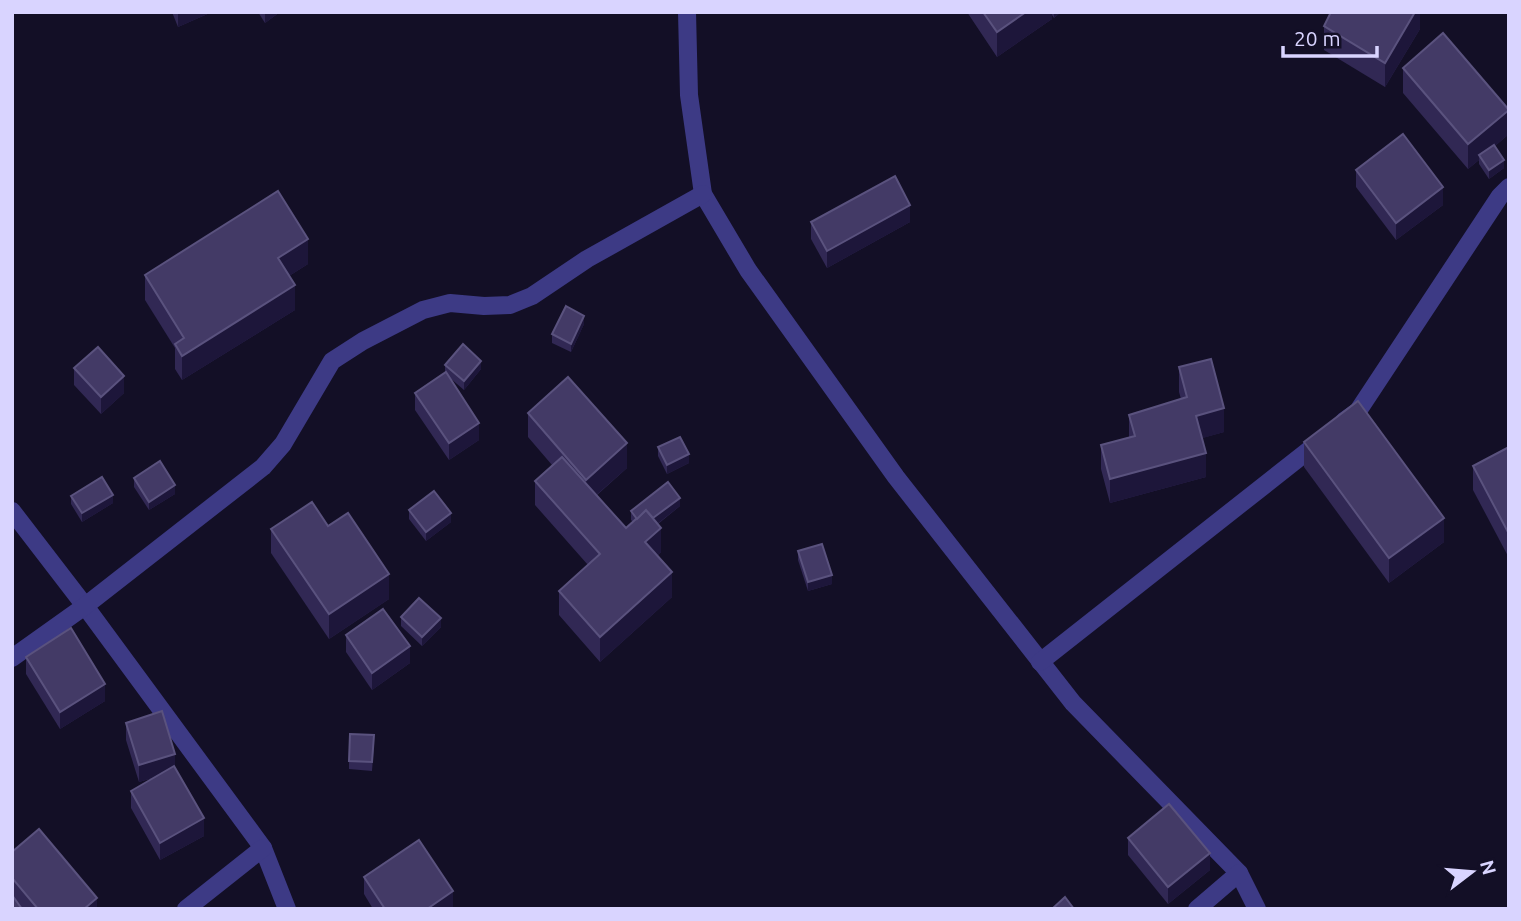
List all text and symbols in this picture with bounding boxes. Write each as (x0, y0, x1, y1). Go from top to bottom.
scale bar (1283, 14, 1378, 58)
text: 20 m (1294, 26, 1341, 50)
north arrow (1437, 837, 1507, 907)
text: N (1476, 857, 1501, 877)

